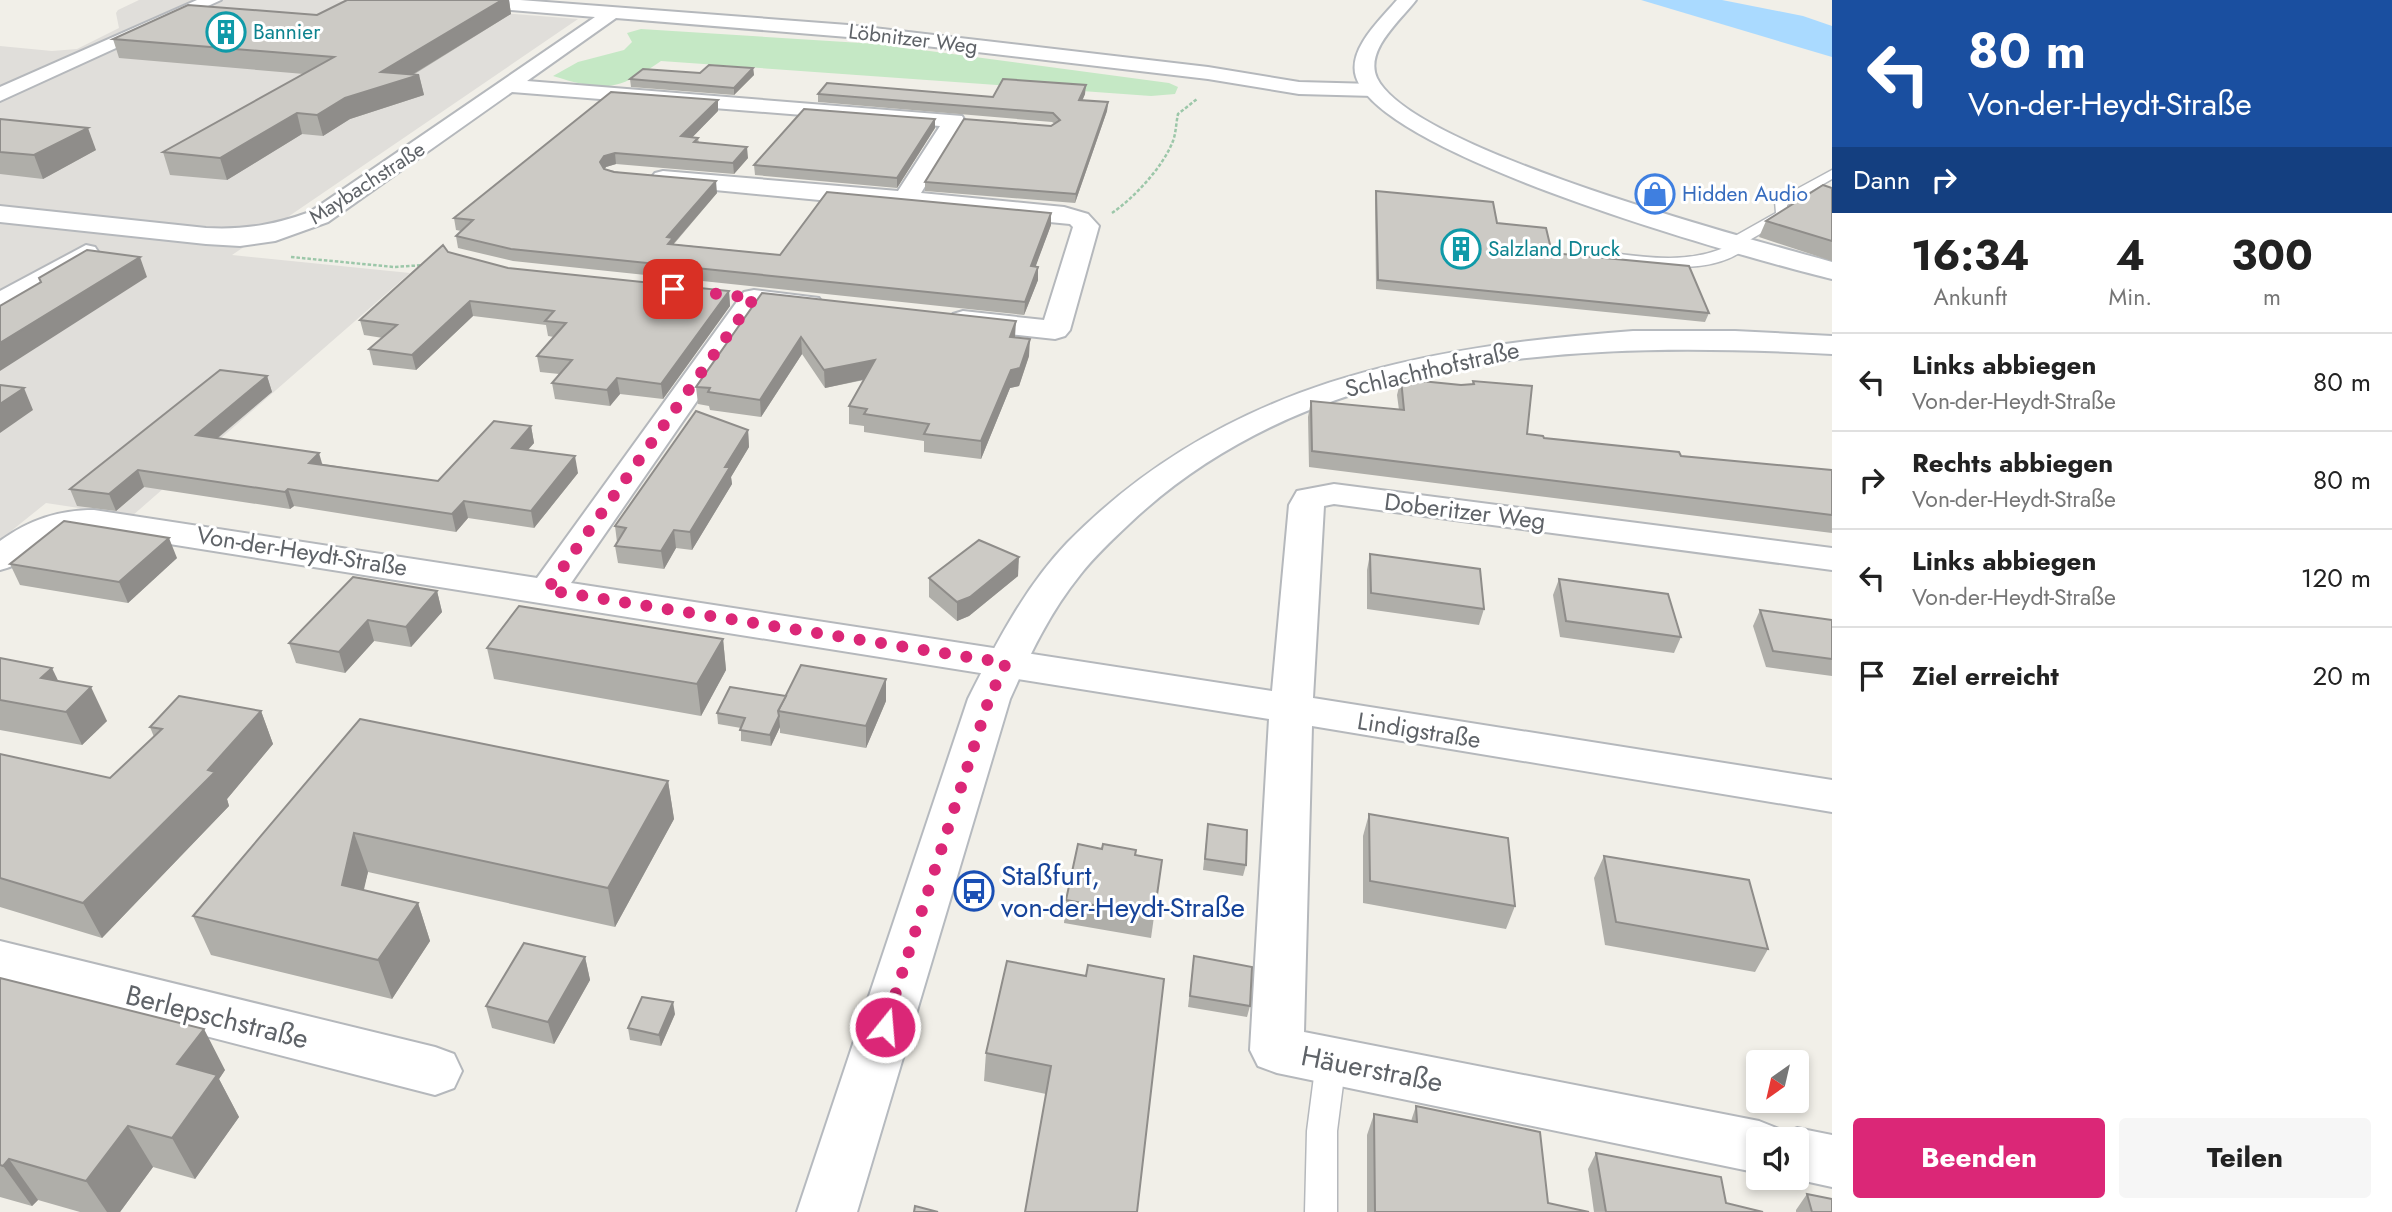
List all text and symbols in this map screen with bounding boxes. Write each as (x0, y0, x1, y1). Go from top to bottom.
building icon: Bannier (205, 11, 247, 53)
street label: Löbnitzer Weg (847, 16, 979, 62)
text: 80 m (1968, 16, 2086, 86)
place label: Bannier (253, 17, 321, 47)
icon: left (1853, 28, 1944, 119)
text: Von-der-Heydt-Straße (1968, 81, 2252, 127)
street label: Maybachstraße (303, 134, 431, 232)
text: Dann (1853, 161, 1911, 199)
icon: right (1925, 161, 1963, 199)
shop icon: Hidden Audio (1634, 173, 1676, 215)
place label: Hidden Audio (1682, 179, 1808, 209)
text: 16:34 (1911, 225, 2029, 286)
text: 4 (2116, 225, 2145, 286)
text: 300 (2231, 225, 2313, 286)
building icon: Salzland Druck (1440, 228, 1482, 270)
place label: Salzland Druck (1488, 234, 1621, 264)
pin (643, 259, 703, 319)
icon: arrive (654, 270, 692, 308)
text: Ankunft (1934, 280, 2007, 314)
text: Min. (2109, 280, 2152, 314)
text: m (2263, 280, 2281, 314)
street label: Schlachthofstraße (1341, 332, 1523, 406)
text: Links abbiegen (1912, 346, 2096, 384)
icon: left (1853, 363, 1891, 401)
text: 80 m (2313, 363, 2371, 401)
text: Von-der-Heydt-Straße (1912, 384, 2116, 418)
text: Rechts abbiegen (1912, 444, 2113, 482)
icon: right (1853, 461, 1891, 499)
text: 80 m (2313, 461, 2371, 499)
text: Von-der-Heydt-Straße (1912, 482, 2116, 516)
street label: Doberitzer Weg (1382, 484, 1548, 538)
street label: Von-der-Heydt-Straße (194, 517, 410, 585)
text: Links abbiegen (1912, 542, 2096, 580)
icon: left (1853, 559, 1891, 597)
text: 120 m (2301, 559, 2371, 597)
text: Von-der-Heydt-Straße (1912, 580, 2116, 614)
icon: arrive (1853, 657, 1891, 695)
text: Ziel erreicht (1912, 657, 2059, 695)
text: 20 m (2313, 657, 2371, 695)
street label: Lindigstraße (1355, 703, 1483, 757)
place label: Staßfurt, von-der-Heydt-Straße (1001, 855, 1245, 928)
bus stop icon: Staßfurt, von-der-Heydt-Straße (953, 870, 995, 912)
street label: Berlepschstraße (121, 974, 313, 1060)
position arrow (848, 990, 922, 1064)
street label: Häuerstraße (1298, 1035, 1446, 1103)
north arrow (1746, 1050, 1810, 1113)
map controls (1746, 1050, 1809, 1190)
button: Beenden (1853, 1118, 2105, 1198)
button: Teilen (2119, 1118, 2371, 1198)
button: sound (1746, 1127, 1809, 1190)

